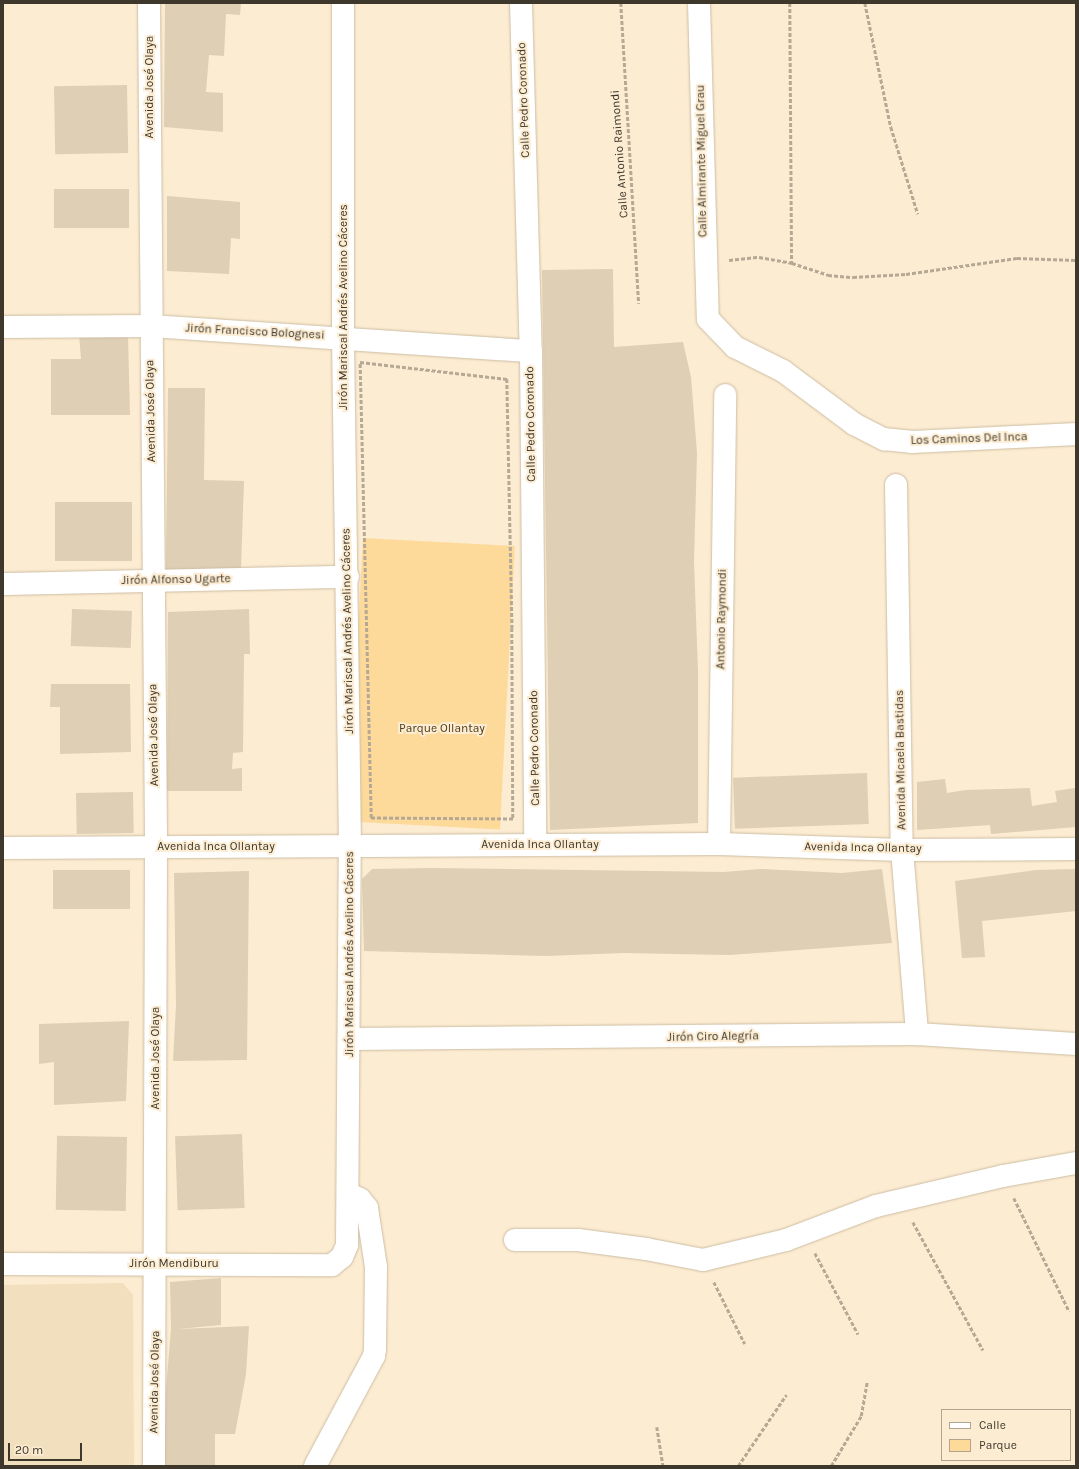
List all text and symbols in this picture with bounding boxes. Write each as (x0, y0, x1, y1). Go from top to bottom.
street label: Avenida José Olaya (143, 36, 157, 138)
street label: Calle Pedro Coronado (515, 42, 533, 158)
street label: Calle Almirante Miguel Grau (693, 85, 711, 237)
street label: Calle Antonio Raimondi (608, 89, 632, 219)
street label: Jirón Mariscal Andrés Avelino Cáceres (337, 204, 351, 410)
street label: Jirón Francisco Bolognesi (185, 321, 325, 343)
street label: Avenida José Olaya (143, 359, 159, 463)
street label: Calle Pedro Coronado (523, 366, 539, 482)
street label: Los Caminos Del Inca (910, 430, 1028, 448)
street label: Jirón Mariscal Andrés Avelino Cáceres (339, 528, 357, 734)
street label: Antonio Raymondi (714, 569, 730, 669)
street label: Jirón Alfonso Ugarte (121, 572, 231, 588)
street label: Avenida José Olaya (146, 683, 162, 787)
street label: Calle Pedro Coronado (527, 690, 543, 806)
street label: Avenida Micaela Bastidas (893, 690, 909, 830)
park label: Parque Ollantay (399, 722, 485, 736)
street label: Avenida Inca Ollantay (481, 838, 599, 852)
street label: Avenida Inca Ollantay (157, 840, 275, 854)
street label: Avenida Inca Ollantay (804, 840, 922, 856)
street label: Jirón Mariscal Andrés Avelino Cáceres (343, 851, 357, 1057)
street label: Avenida José Olaya (149, 1007, 163, 1109)
street label: Jirón Ciro Alegría (667, 1029, 759, 1045)
street label: Jirón Mendiburu (129, 1257, 219, 1271)
street label: Avenida José Olaya (147, 1330, 163, 1434)
legend (941, 1409, 1071, 1461)
text: Calle (979, 1418, 1006, 1432)
scale bar (10, 1435, 84, 1461)
text: Parque (979, 1438, 1017, 1452)
text: 20 m (15, 1443, 43, 1457)

